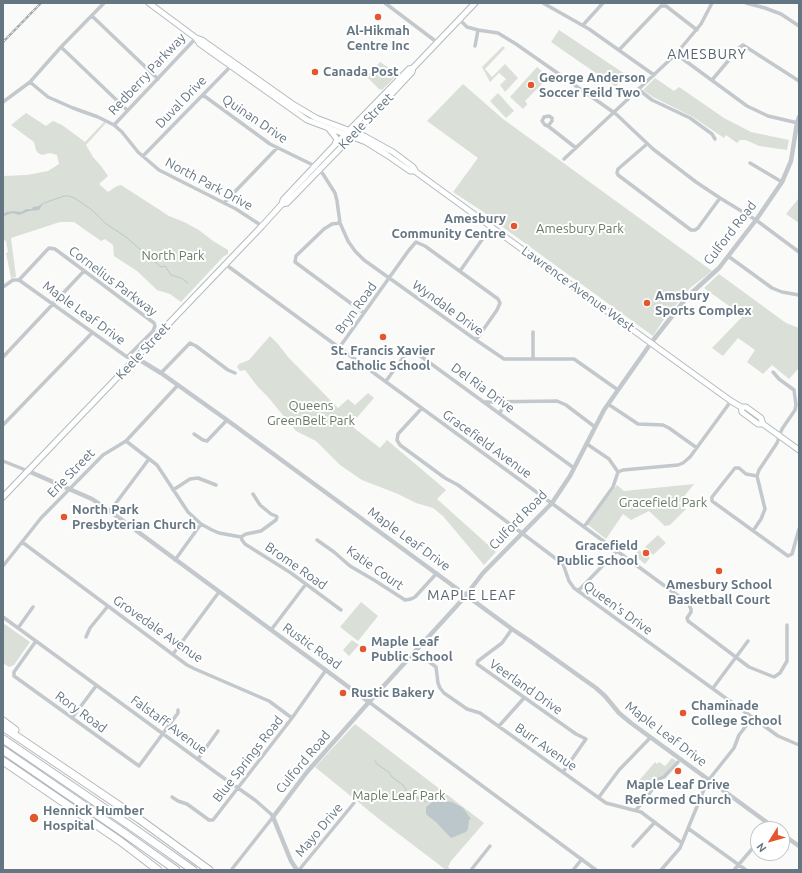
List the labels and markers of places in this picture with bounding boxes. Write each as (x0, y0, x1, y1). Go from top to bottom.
marker: Al-Hikmah Centre Inc (373, 12, 383, 22)
place label: Al-Hikmah Centre Inc (346, 23, 410, 54)
place label: Canada Post (323, 64, 399, 80)
marker: Canada Post (310, 67, 320, 77)
place label: George Anderson Soccer Feild Two (539, 70, 646, 101)
marker: George Anderson Soccer Feild Two (526, 80, 536, 90)
place label: Amesbury Community Centre (391, 211, 506, 242)
marker: Amesbury Community Centre (509, 221, 519, 231)
place label: Amsbury Sports Complex (655, 288, 752, 319)
marker: Amsbury Sports Complex (642, 298, 652, 308)
marker: St. Francis Xavier Catholic School (378, 332, 388, 342)
place label: St. Francis Xavier Catholic School (331, 343, 435, 374)
place label: North Park Presbyterian Church (72, 502, 196, 533)
marker: North Park Presbyterian Church (59, 512, 69, 522)
place label: Gracefield Public School (556, 538, 638, 569)
marker: Gracefield Public School (641, 548, 651, 558)
marker: Amesbury School Basketball Court (714, 566, 724, 576)
place label: Amesbury School Basketball Court (666, 577, 772, 608)
place label: Maple Leaf Public School (371, 634, 453, 665)
marker: Maple Leaf Public School (358, 644, 368, 654)
place label: Rustic Bakery (351, 685, 435, 701)
marker: Rustic Bakery (338, 688, 348, 698)
place label: Chaminade College School (691, 698, 782, 729)
marker: Chaminade College School (678, 708, 688, 718)
marker: Maple Leaf Drive Reformed Church (673, 766, 683, 776)
place label: Maple Leaf Drive Reformed Church (625, 777, 731, 808)
place label: Hennick Humber Hospital (43, 803, 144, 834)
marker: Hennick Humber Hospital (28, 812, 40, 824)

